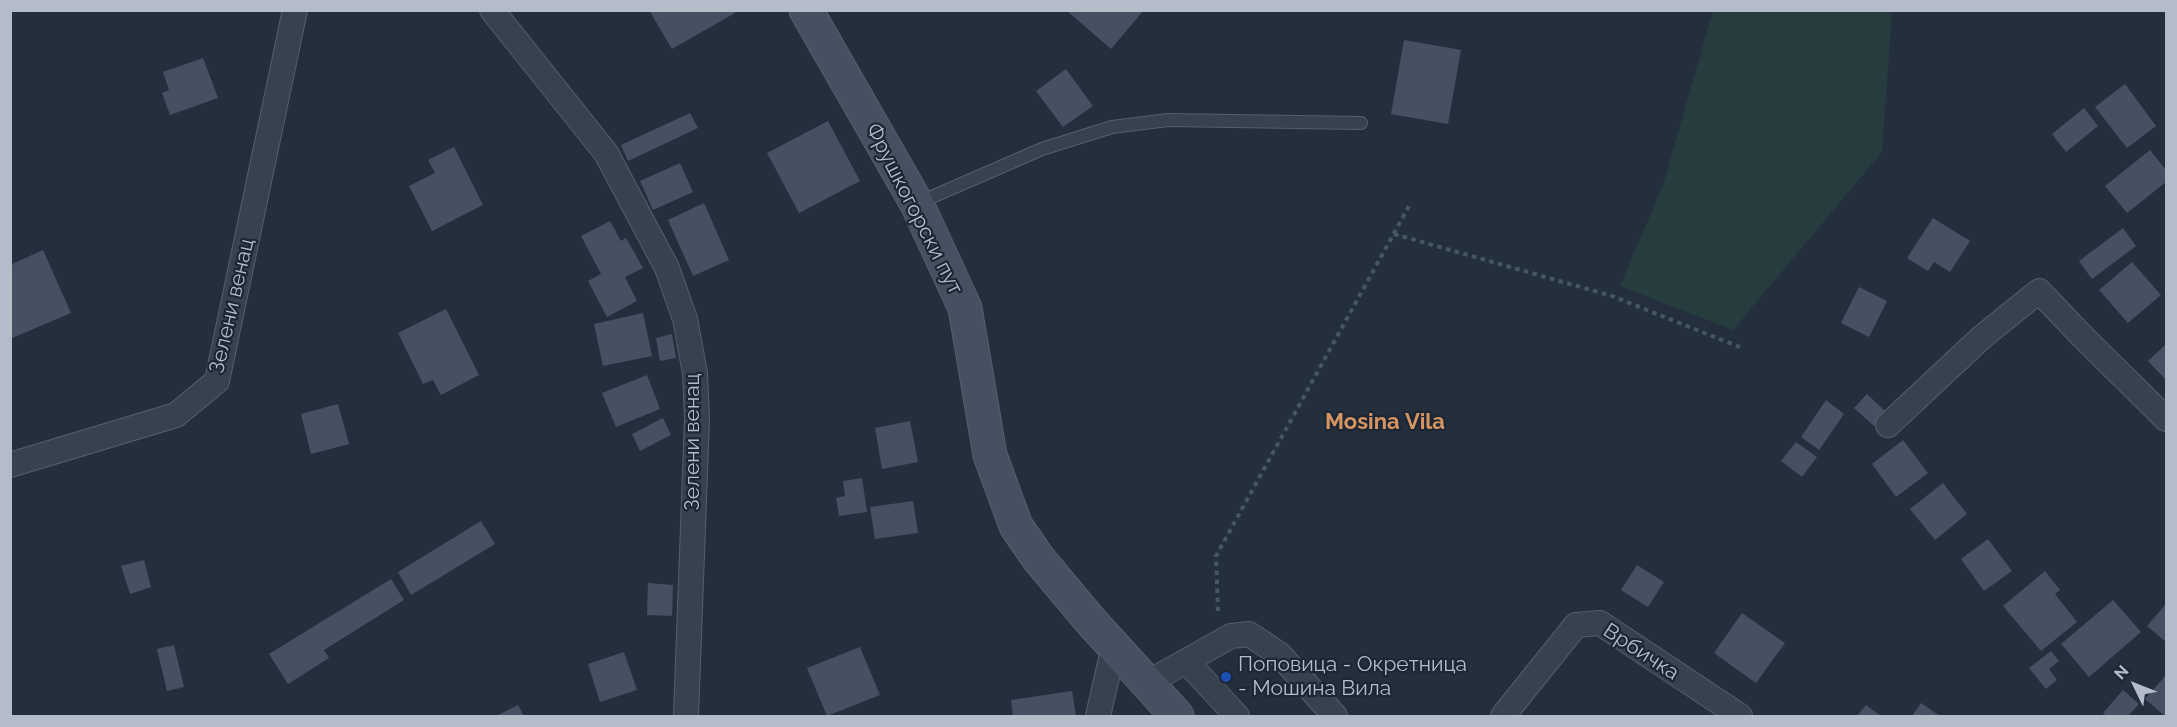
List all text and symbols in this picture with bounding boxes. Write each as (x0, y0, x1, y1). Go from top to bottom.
street label: Фрушкогорски пут (860, 119, 968, 299)
street label: Зелени венац (204, 236, 260, 376)
street label: Зелени венац (680, 373, 706, 511)
district label: Mosina Vila (1325, 409, 1445, 435)
street label: Врбичка (1598, 618, 1684, 686)
place label: Поповица - Окретница - Мошина Вила (1238, 652, 1467, 702)
north arrow (2105, 655, 2165, 715)
text: N (2110, 661, 2133, 683)
marker: Поповица - Окретница - Мошина Вила (1219, 670, 1233, 684)

